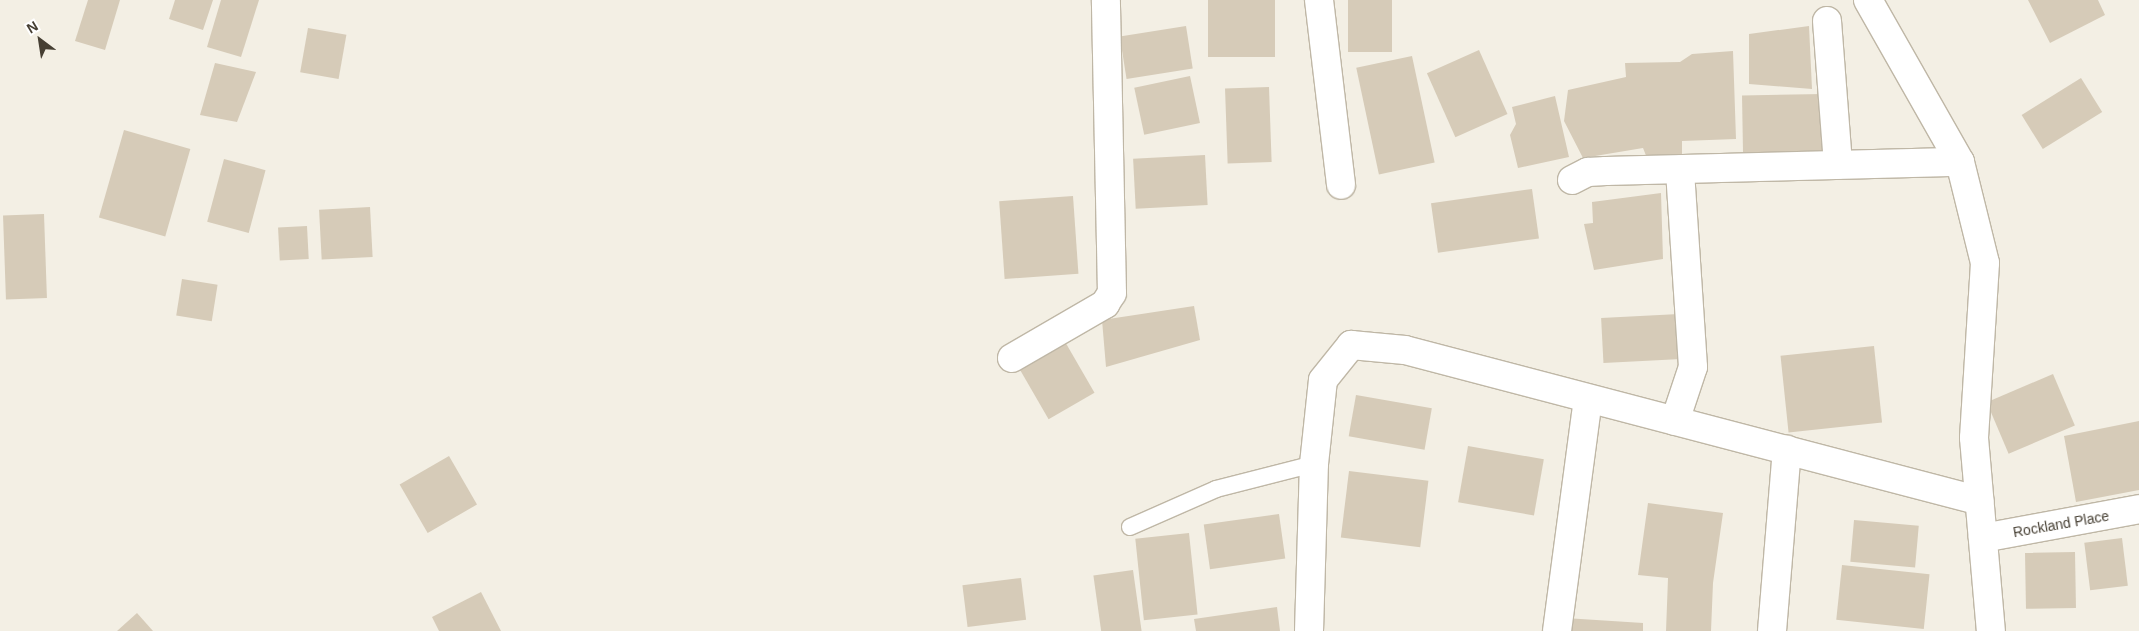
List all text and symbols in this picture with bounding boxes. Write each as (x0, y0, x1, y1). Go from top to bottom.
north arrow (15, 15, 65, 65)
text: N (24, 18, 41, 37)
street label: Rockland Place (2012, 507, 2110, 541)

